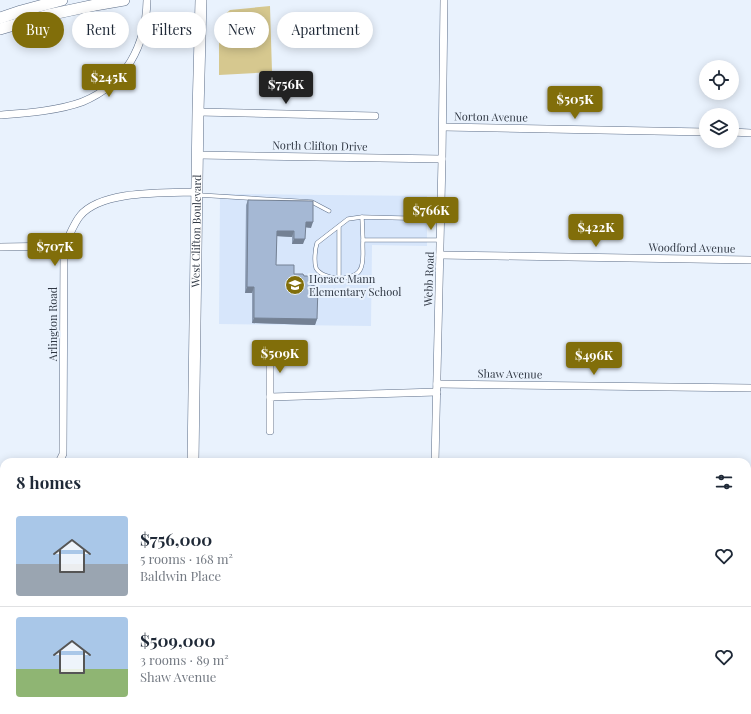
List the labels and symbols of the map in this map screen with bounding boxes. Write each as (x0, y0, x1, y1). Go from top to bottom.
pin: $245K (81, 64, 137, 98)
pin: $756K (258, 71, 314, 105)
pin: $505K (547, 86, 603, 120)
street label: Norton Avenue (454, 108, 528, 125)
street label: North Clifton Drive (272, 137, 368, 154)
street label: West Clifton Boulevard (187, 174, 204, 289)
pin: $766K (403, 197, 459, 231)
pin: $422K (568, 214, 624, 248)
pin: $707K (27, 233, 83, 267)
street label: Woodford Avenue (647, 239, 736, 256)
street label: Webb Road (420, 251, 437, 308)
place label: Horace Mann Elementary School (309, 271, 401, 299)
school or university icon: Horace Mann Elementary School (284, 274, 306, 296)
street label: Arlington Road (45, 286, 60, 362)
pin: $509K (252, 340, 308, 374)
pin: $496K (566, 342, 622, 376)
street label: Shaw Avenue (478, 365, 543, 382)

